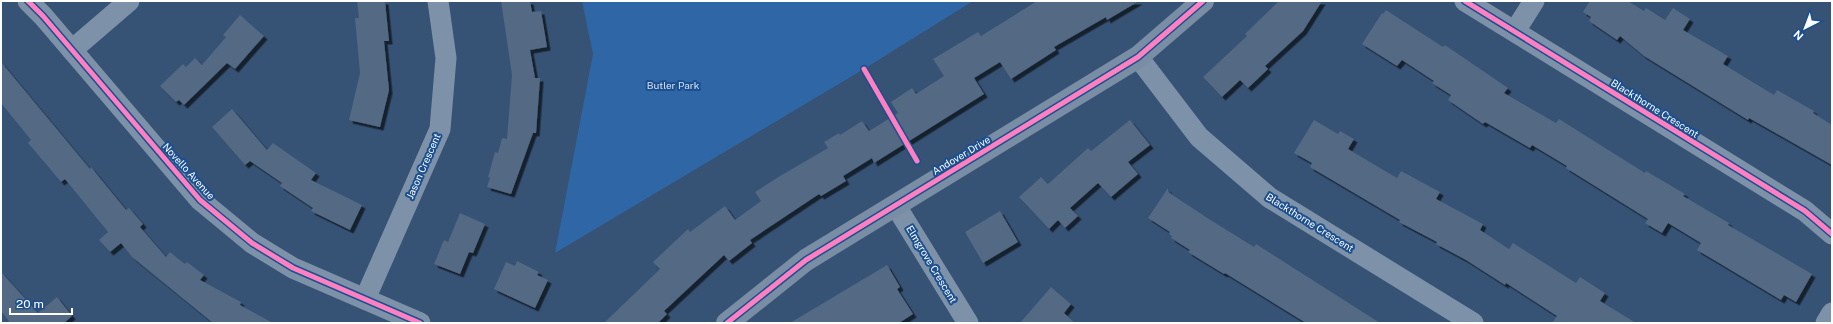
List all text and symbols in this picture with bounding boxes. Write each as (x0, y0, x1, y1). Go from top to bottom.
north arrow (1785, 8, 1825, 48)
text: N (1791, 28, 1806, 43)
street label: Blackthorne Crescent (1609, 76, 1701, 140)
park label: Butler Park (647, 79, 700, 91)
street label: Jason Crescent (403, 131, 443, 201)
street label: Andover Drive (930, 133, 992, 177)
street label: Novello Avenue (161, 140, 218, 202)
street label: Blackthorne Crescent (1264, 190, 1356, 254)
street label: Elmgrove Crescent (904, 223, 960, 305)
scale bar (10, 290, 72, 316)
text: 20 m (16, 297, 44, 311)

